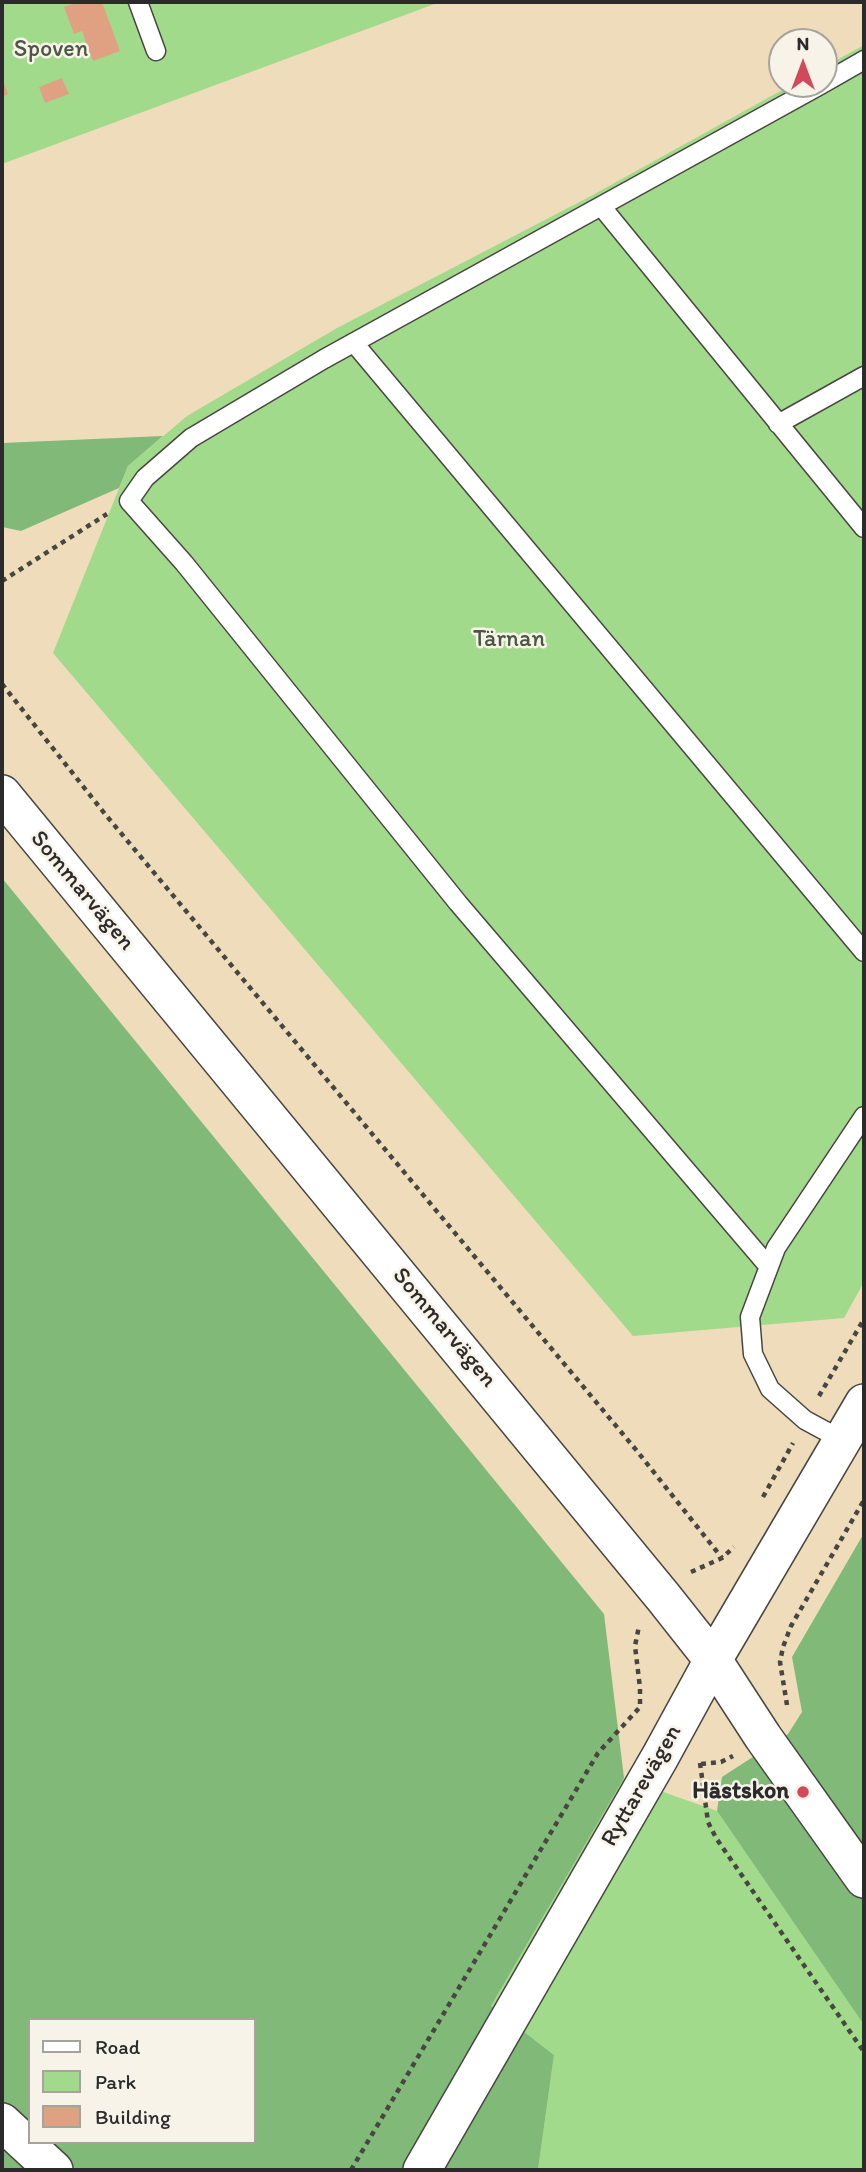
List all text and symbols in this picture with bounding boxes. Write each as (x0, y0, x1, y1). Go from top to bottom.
north arrow (768, 28, 838, 98)
text: N (797, 32, 809, 55)
park label: Spoven (14, 36, 88, 64)
park label: Tärnan (473, 626, 545, 654)
street label: Sommarvägen (24, 825, 140, 957)
street label: Sommarvägen (386, 1262, 502, 1394)
street label: Ryttarevägen (596, 1720, 688, 1852)
place label: Hästskon (692, 1778, 789, 1806)
marker: Hästskon (795, 1784, 811, 1800)
legend (28, 2018, 256, 2144)
text: Road (95, 2034, 140, 2059)
text: Park (95, 2069, 136, 2094)
text: Building (95, 2104, 171, 2129)

